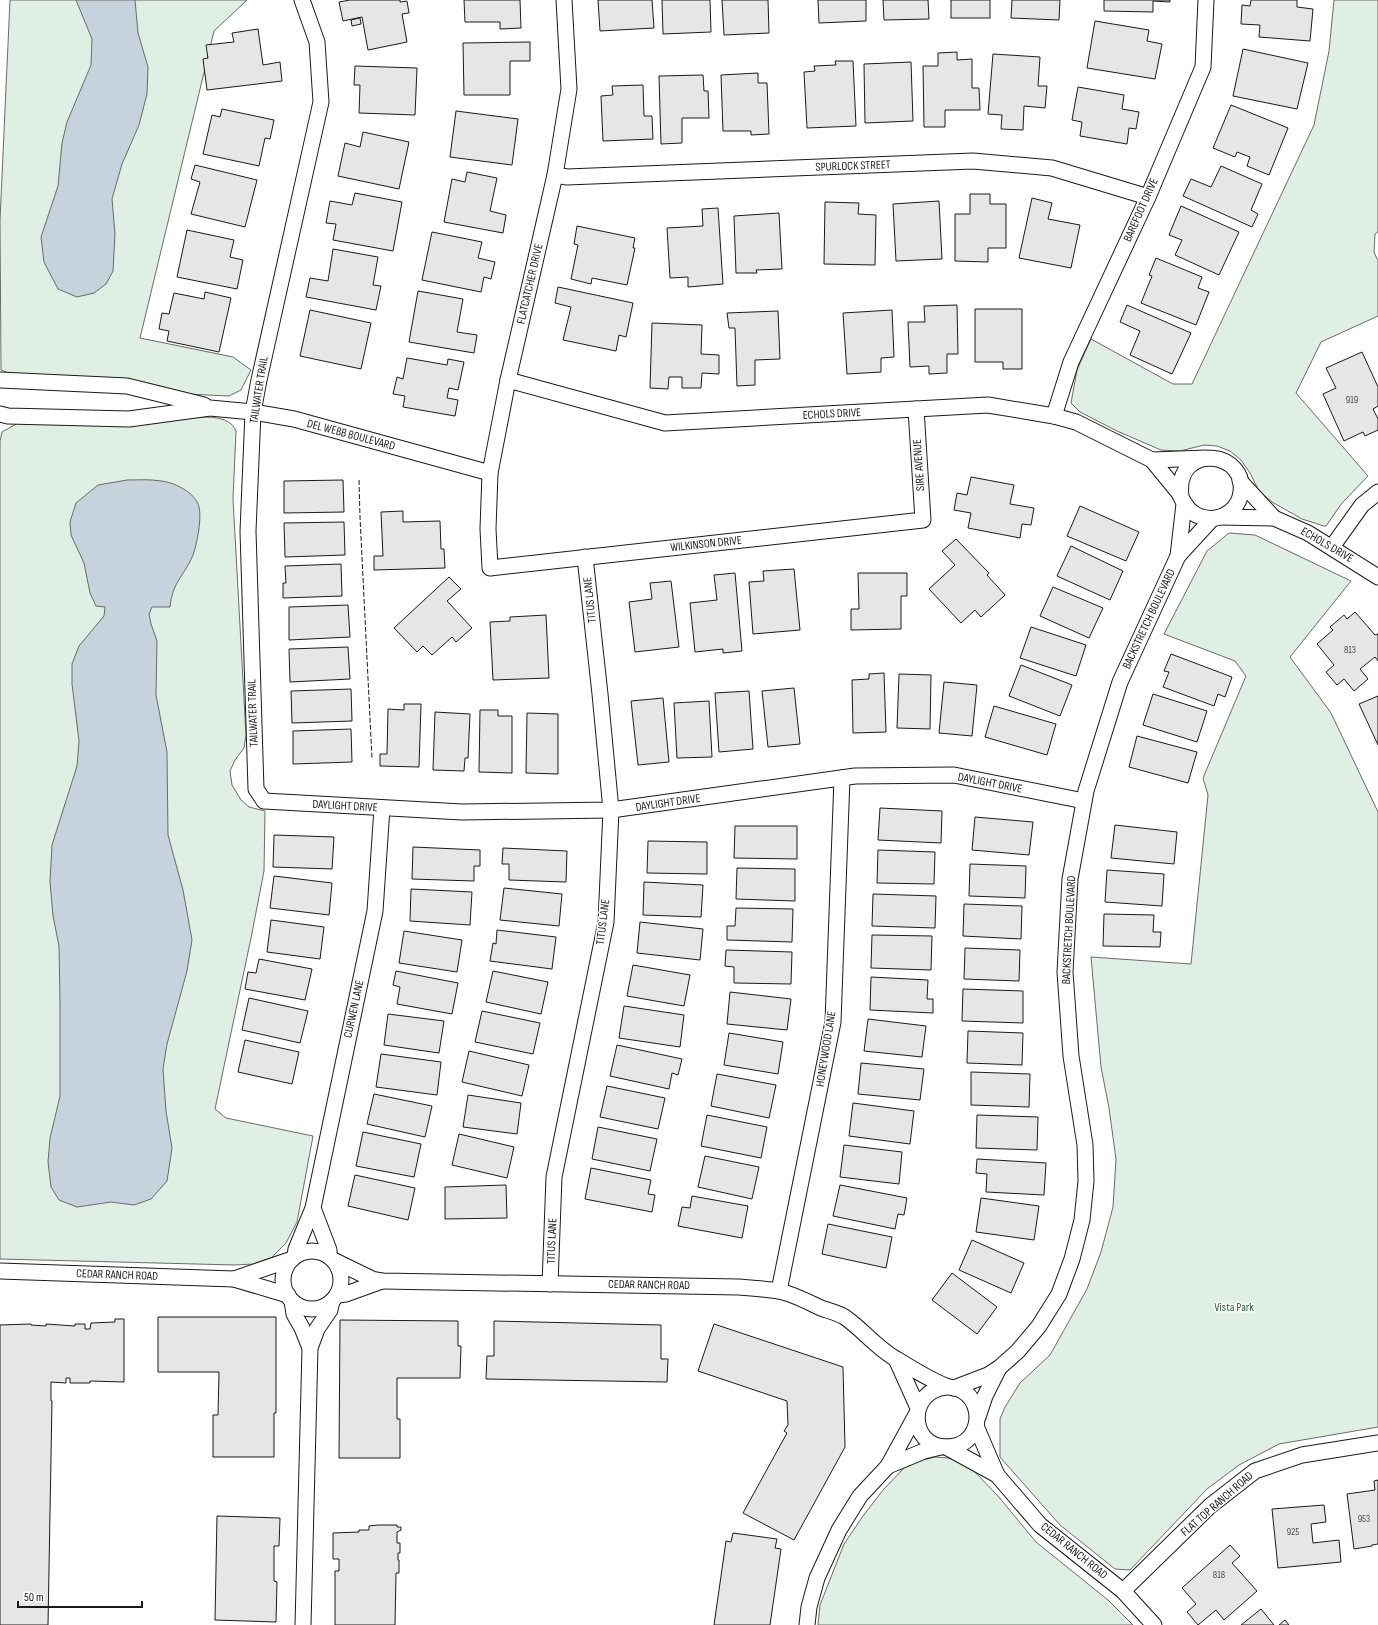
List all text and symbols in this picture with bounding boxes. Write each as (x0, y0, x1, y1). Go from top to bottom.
street label: SPURLOCK STREET (815, 157, 891, 175)
street label: BAREFOOT DRIVE (1120, 176, 1162, 244)
street label: FLATCATCHER DRIVE (513, 242, 547, 326)
street label: TAILWATER TRAIL (246, 355, 272, 425)
house number: 919 (1346, 394, 1358, 406)
street label: ECHOLS DRIVE (802, 405, 862, 423)
street label: DEL WEBB BOULEVARD (305, 416, 397, 454)
street label: SIRE AVENUE (910, 438, 928, 492)
street label: ECHOLS DRIVE (1298, 524, 1356, 566)
street label: WILKINSON DRIVE (669, 533, 743, 555)
street label: BACKSTRETCH BOULEVARD (1119, 566, 1179, 671)
street label: TITUS LANE (580, 576, 600, 624)
house number: 813 (1344, 644, 1356, 656)
street label: TAILWATER TRAIL (244, 678, 262, 747)
street label: DAYLIGHT DRIVE (956, 769, 1024, 797)
street label: DAYLIGHT DRIVE (635, 791, 701, 815)
street label: DAYLIGHT DRIVE (312, 797, 378, 815)
street label: BACKSTRETCH BOULEVARD (1059, 875, 1079, 985)
street label: TITUS LANE (593, 898, 613, 946)
street label: CURWEN LANE (341, 979, 367, 1039)
street label: HONEYWOOD LANE (813, 1010, 839, 1088)
street label: TITUS LANE (544, 1218, 560, 1264)
street label: CEDAR RANCH ROAD (76, 1266, 158, 1284)
street label: CEDAR RANCH ROAD (608, 1277, 690, 1293)
park label: Vista Park (1214, 1300, 1254, 1315)
street label: FLAT TOP RANCH ROAD (1178, 1468, 1256, 1540)
house number: 953 (1358, 1513, 1370, 1525)
street label: CEDAR RANCH ROAD (1037, 1519, 1111, 1583)
house number: 925 (1287, 1526, 1299, 1538)
house number: 818 (1213, 1569, 1225, 1581)
scale bar (18, 1583, 142, 1609)
text: 50 m (24, 1590, 44, 1605)

